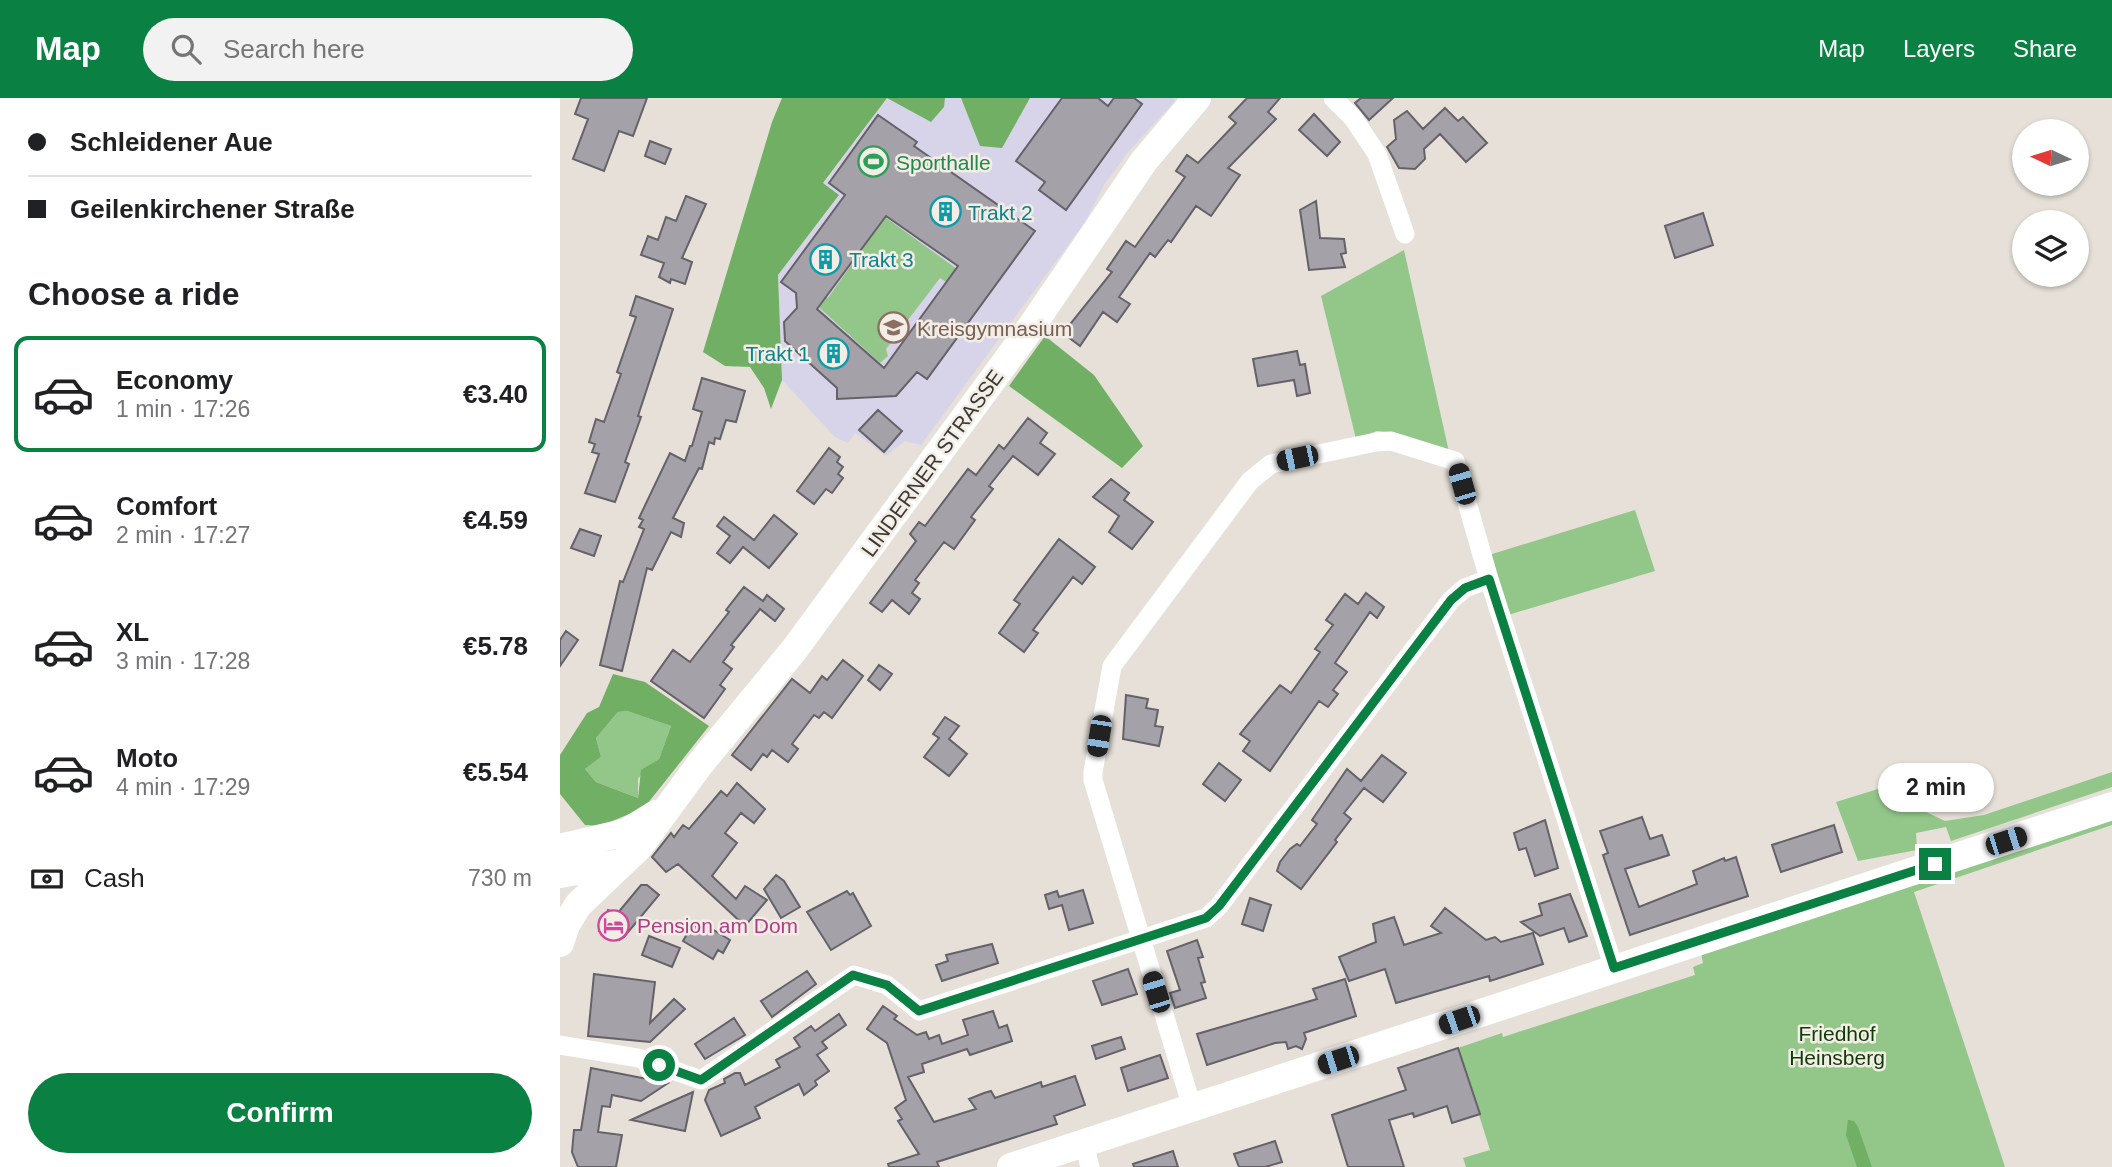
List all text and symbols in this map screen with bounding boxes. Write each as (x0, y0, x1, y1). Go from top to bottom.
search box (143, 18, 633, 81)
text: Map (35, 30, 101, 67)
icon: search (167, 30, 205, 68)
text: Search here (223, 34, 365, 64)
text: Map (1818, 35, 1865, 62)
text: Layers (1903, 35, 1975, 62)
text: Share (2013, 35, 2077, 62)
north arrow (2012, 119, 2090, 196)
map controls (2012, 119, 2089, 287)
text: Schleidener Aue (70, 127, 273, 157)
sports icon: Sporthalle (856, 145, 890, 179)
place label: Sporthalle (896, 151, 991, 174)
text: Geilenkirchener Straße (70, 194, 355, 224)
building icon: Trakt 2 (928, 195, 962, 229)
place label: Trakt 2 (968, 201, 1033, 224)
button: layers (2012, 210, 2089, 287)
building icon: Trakt 3 (809, 242, 843, 276)
place label: Trakt 3 (849, 248, 914, 271)
text: Choose a ride (28, 276, 240, 312)
school or university icon: Kreisgymnasium (877, 311, 911, 345)
place label: Kreisgymnasium (917, 317, 1072, 340)
building icon: Trakt 1 (816, 336, 850, 370)
place label: Trakt 1 (745, 342, 810, 365)
icon: car (32, 363, 95, 426)
text: Economy (116, 365, 233, 395)
street label: LINDERNER STRASSE (857, 365, 1007, 561)
text: €3.40 (463, 379, 528, 409)
text: 1 min · 17:26 (116, 396, 250, 422)
car (1275, 443, 1320, 473)
car (1447, 461, 1478, 507)
icon: car (32, 489, 95, 552)
text: Comfort (116, 491, 217, 521)
text: €4.59 (463, 505, 528, 535)
text: 2 min · 17:27 (116, 522, 250, 548)
icon: car (32, 615, 95, 678)
text: XL (116, 617, 149, 647)
text: €5.78 (463, 631, 528, 661)
text: 3 min · 17:28 (116, 648, 250, 674)
car (1086, 714, 1113, 758)
icon: car (32, 741, 95, 804)
text: Moto (116, 743, 178, 773)
text: €5.54 (463, 757, 528, 787)
callout: 2 min (1877, 762, 1993, 812)
text: 4 min · 17:29 (116, 774, 250, 800)
text: 2 min (1906, 774, 1966, 800)
car (1983, 825, 2030, 857)
route end (1919, 848, 1951, 880)
icon: cash (28, 860, 66, 898)
text: Cash (84, 863, 145, 893)
text: 730 m (468, 865, 532, 891)
hotel icon: Pension am Dom (597, 908, 631, 942)
place label: Pension am Dom (637, 914, 798, 937)
car (1140, 969, 1173, 1015)
car (1436, 1003, 1483, 1037)
park label: Friedhof Heinsberg (1789, 1022, 1885, 1069)
car (1315, 1044, 1362, 1076)
route start (643, 1049, 675, 1081)
button: Confirm (28, 1073, 532, 1153)

